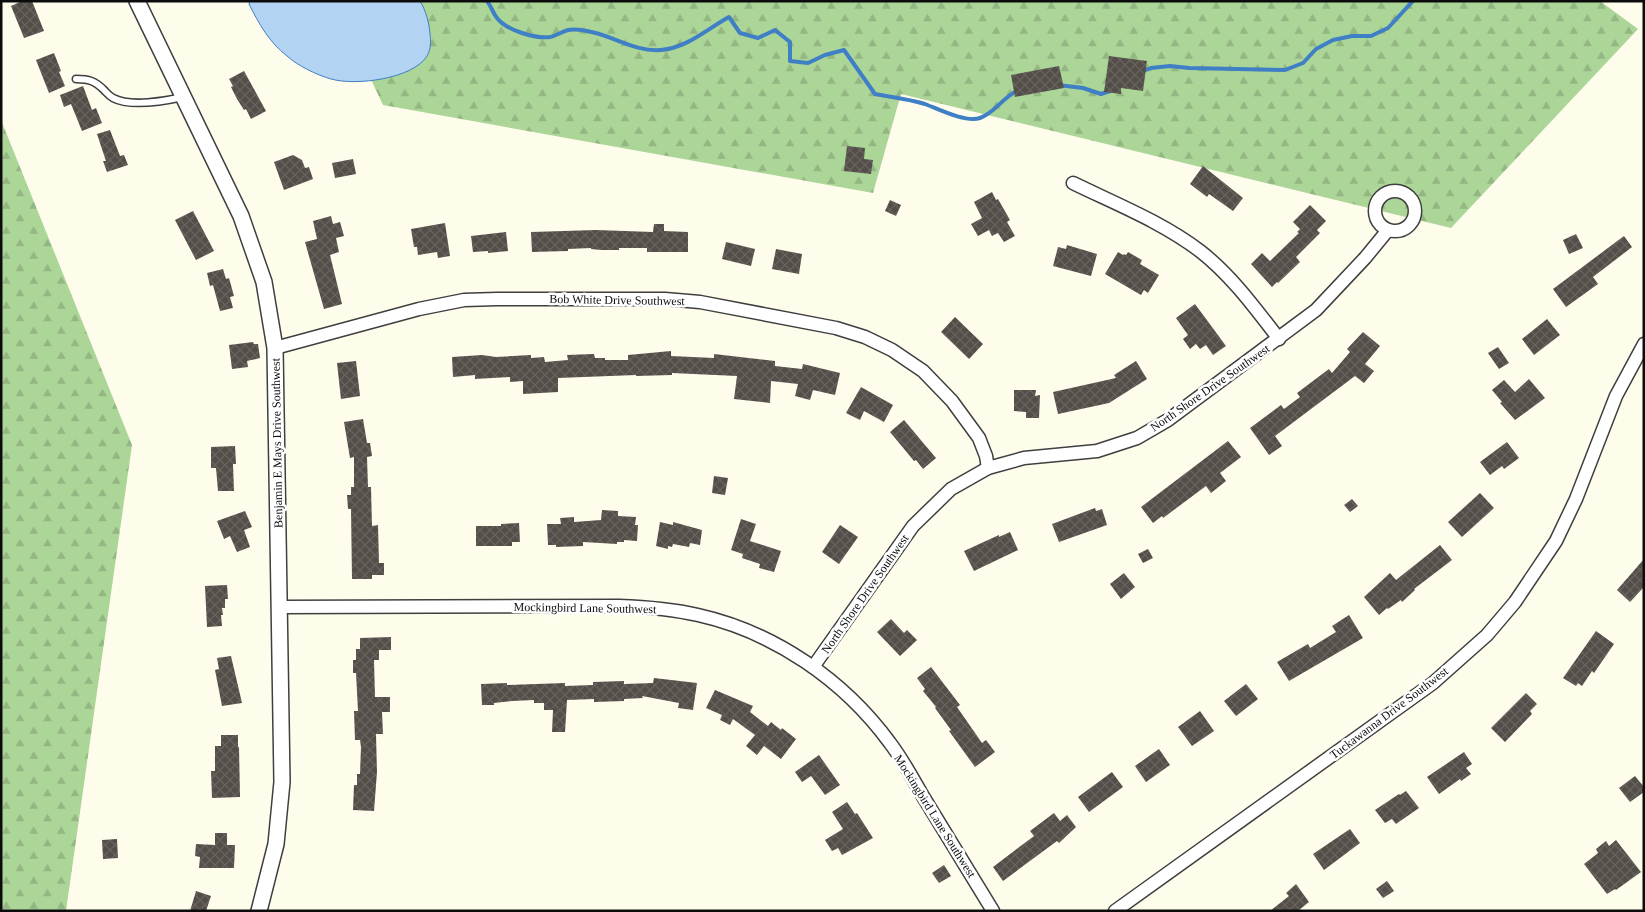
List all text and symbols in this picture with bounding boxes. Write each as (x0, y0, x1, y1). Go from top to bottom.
street label: Bob White Drive Southwest (549, 292, 685, 308)
street label: North Shore Drive Southwest (1148, 341, 1273, 435)
street label: Benjamin E Mays Drive Southwest (269, 357, 285, 528)
street label: North Shore Drive Southwest (818, 531, 912, 656)
street label: Mockingbird Lane Southwest (514, 600, 657, 616)
street label: Tuckawanna Drive Southwest (1327, 664, 1451, 762)
street label: Mockingbird Lane Southwest (891, 752, 979, 881)

